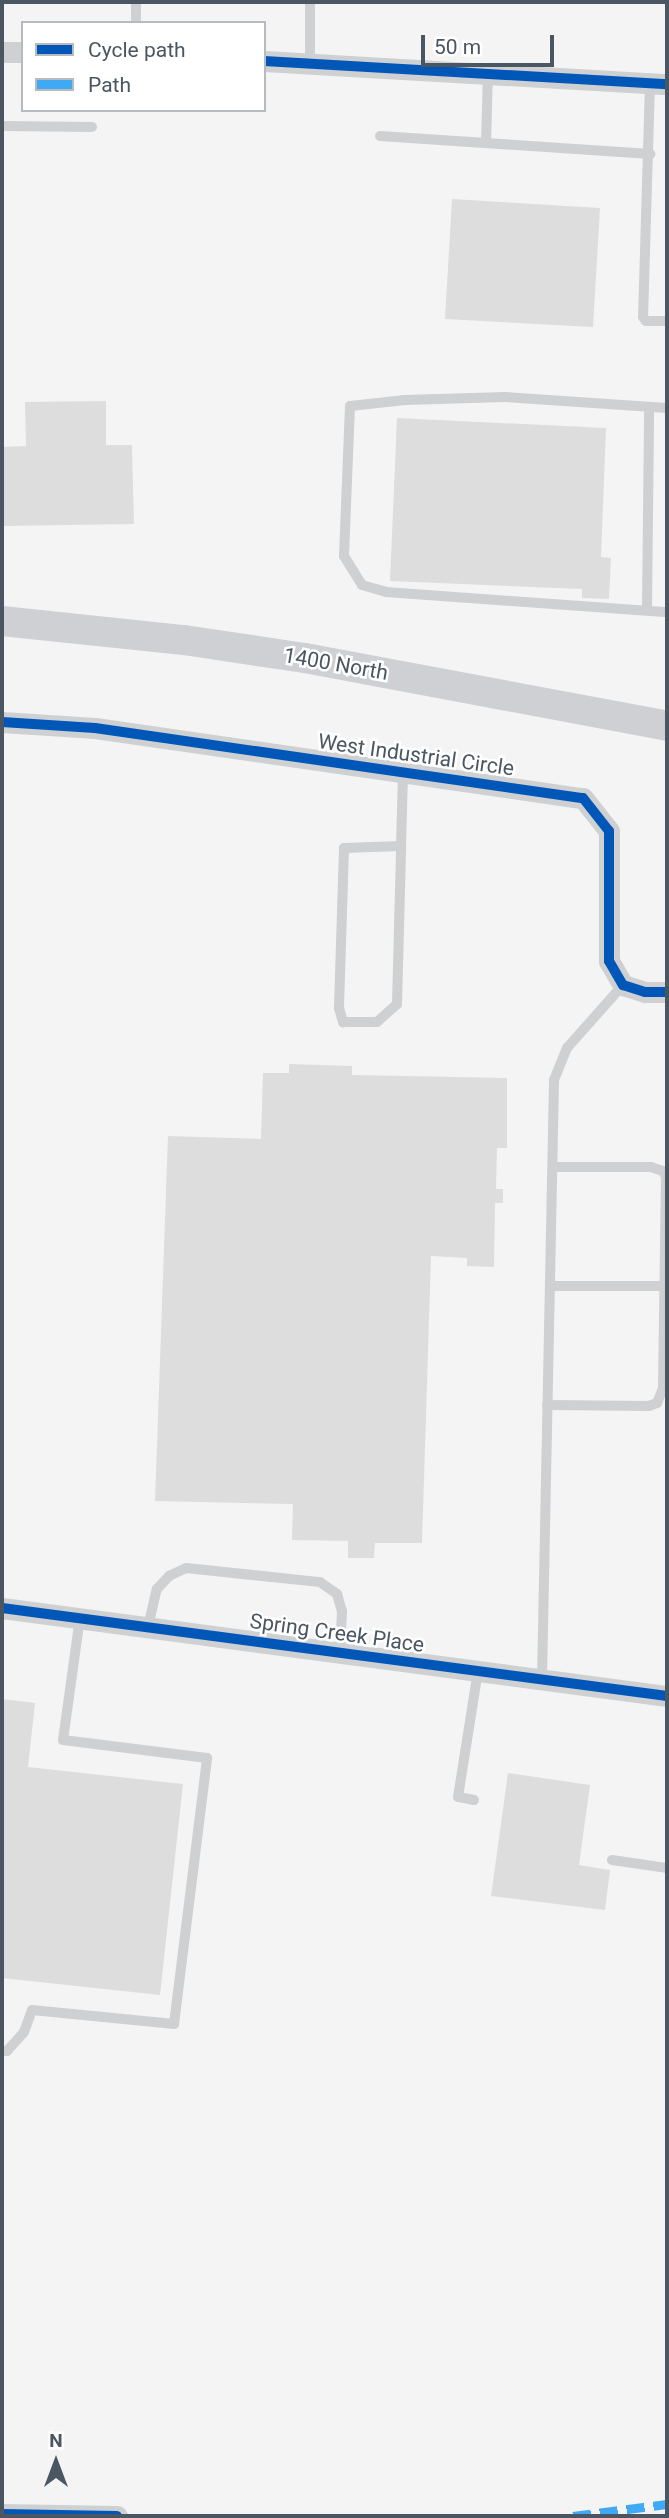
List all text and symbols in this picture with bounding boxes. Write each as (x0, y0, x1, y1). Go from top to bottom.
legend (21, 21, 266, 112)
scale bar (424, 21, 557, 65)
text: 50 m (434, 35, 481, 59)
text: Cycle path (88, 38, 186, 62)
text: Path (88, 73, 131, 97)
street label: 1400 North (282, 642, 390, 686)
street label: West Industrial Circle (316, 729, 516, 781)
street label: Spring Creek Place (248, 1608, 426, 1658)
north arrow (21, 2427, 91, 2497)
text: N (49, 2429, 63, 2452)

